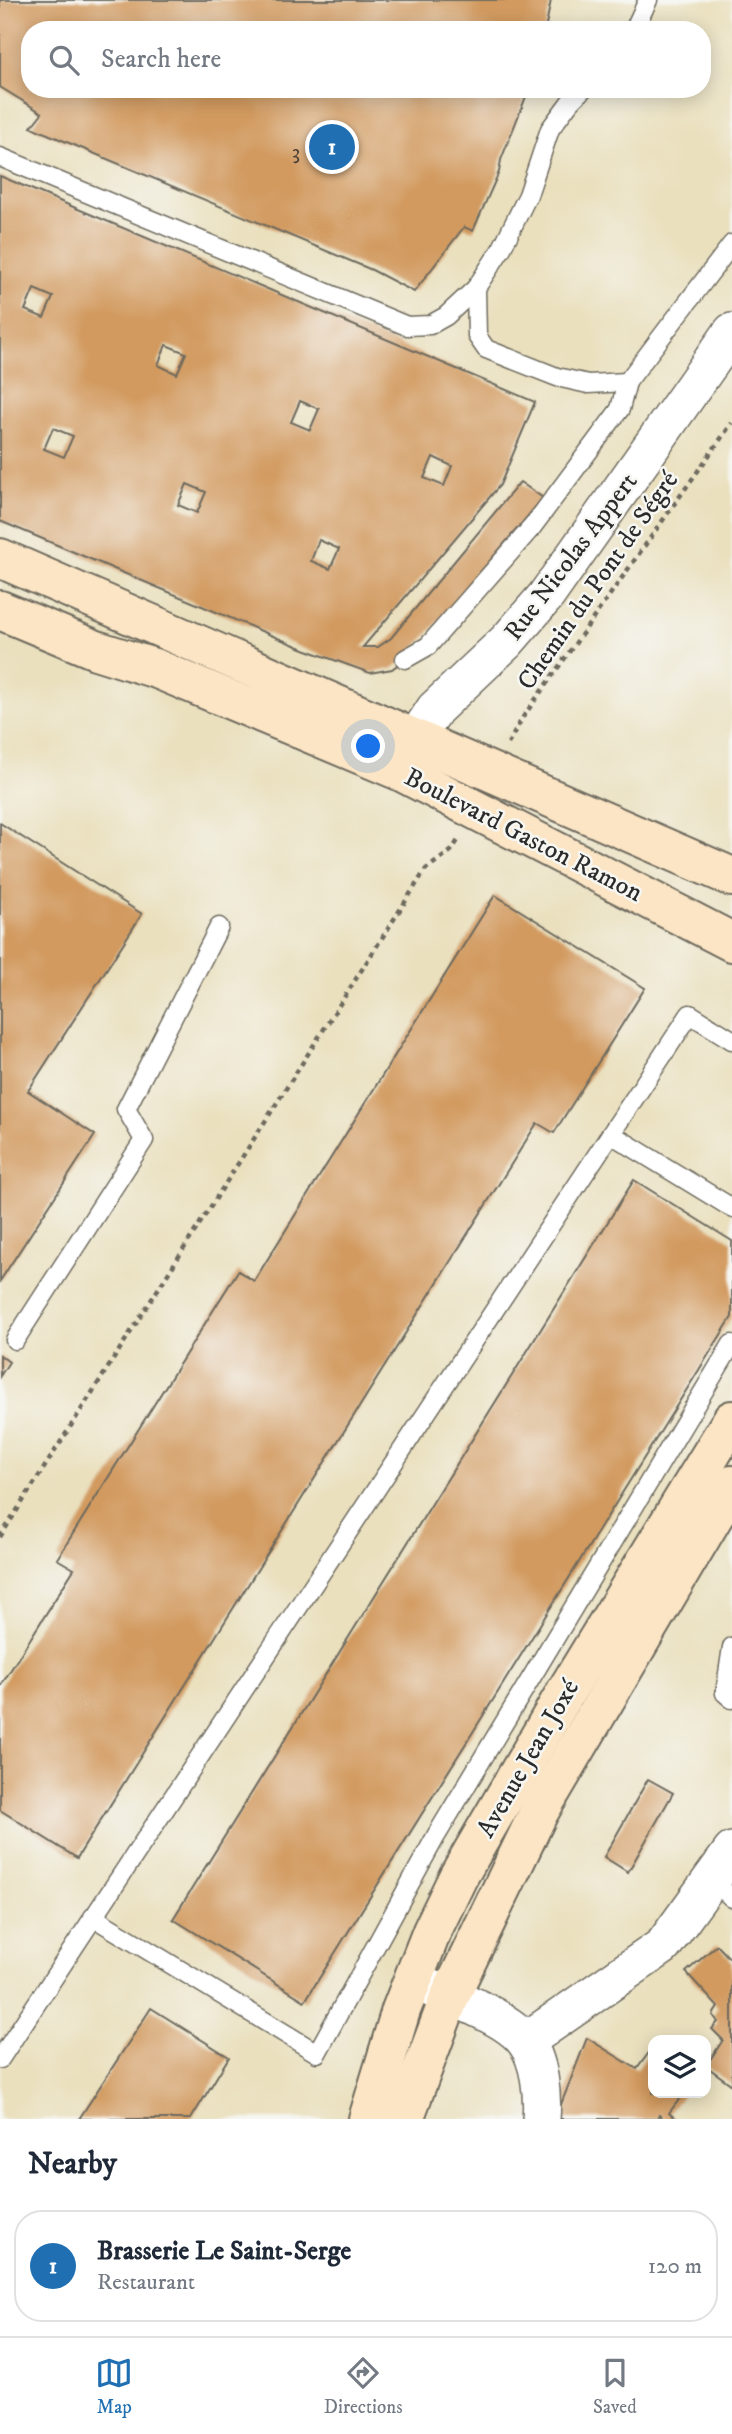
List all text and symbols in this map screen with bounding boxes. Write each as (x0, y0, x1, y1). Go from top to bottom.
search box (21, 21, 711, 98)
icon: search (45, 41, 83, 79)
text: Search here (101, 43, 221, 76)
pin: 1 (309, 121, 355, 173)
house number: 3 (292, 138, 300, 167)
street label: Chemin du Pont de Ségré (510, 465, 686, 697)
street label: Rue Nicolas Appert (497, 466, 645, 647)
your location (351, 729, 385, 763)
street label: Boulevard Gaston Ramon (399, 761, 648, 910)
street label: Avenue Jean Joxé (470, 1674, 587, 1844)
map controls (648, 2035, 711, 2098)
button: layers (648, 2035, 711, 2098)
text: Nearby (28, 2146, 117, 2183)
text: Brasserie Le Saint-Serge (97, 2235, 351, 2268)
text: 1 (49, 2252, 57, 2281)
text: 120 m (648, 2252, 702, 2281)
text: Restaurant (97, 2268, 195, 2297)
tab: Map (95, 2354, 133, 2419)
tab: Directions (324, 2354, 403, 2419)
tab: Saved (593, 2354, 637, 2419)

